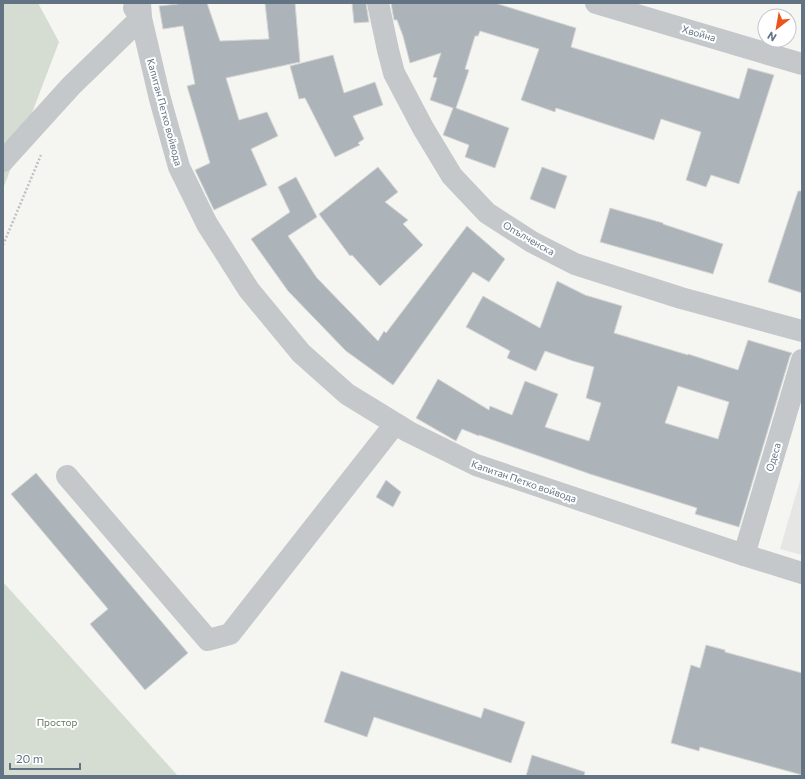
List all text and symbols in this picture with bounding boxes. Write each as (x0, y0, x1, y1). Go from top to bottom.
north arrow (757, 8, 797, 48)
street label: Хвойна (681, 22, 717, 44)
text: N (765, 29, 778, 45)
street label: Капитан Петко войвода (145, 57, 185, 167)
street label: Опълченска (501, 218, 557, 258)
street label: Одеса (763, 441, 783, 473)
street label: Капитан Петко войвода (470, 457, 578, 505)
park label: Простор (37, 716, 77, 728)
scale bar (10, 745, 80, 771)
text: 20 m (16, 751, 43, 765)

